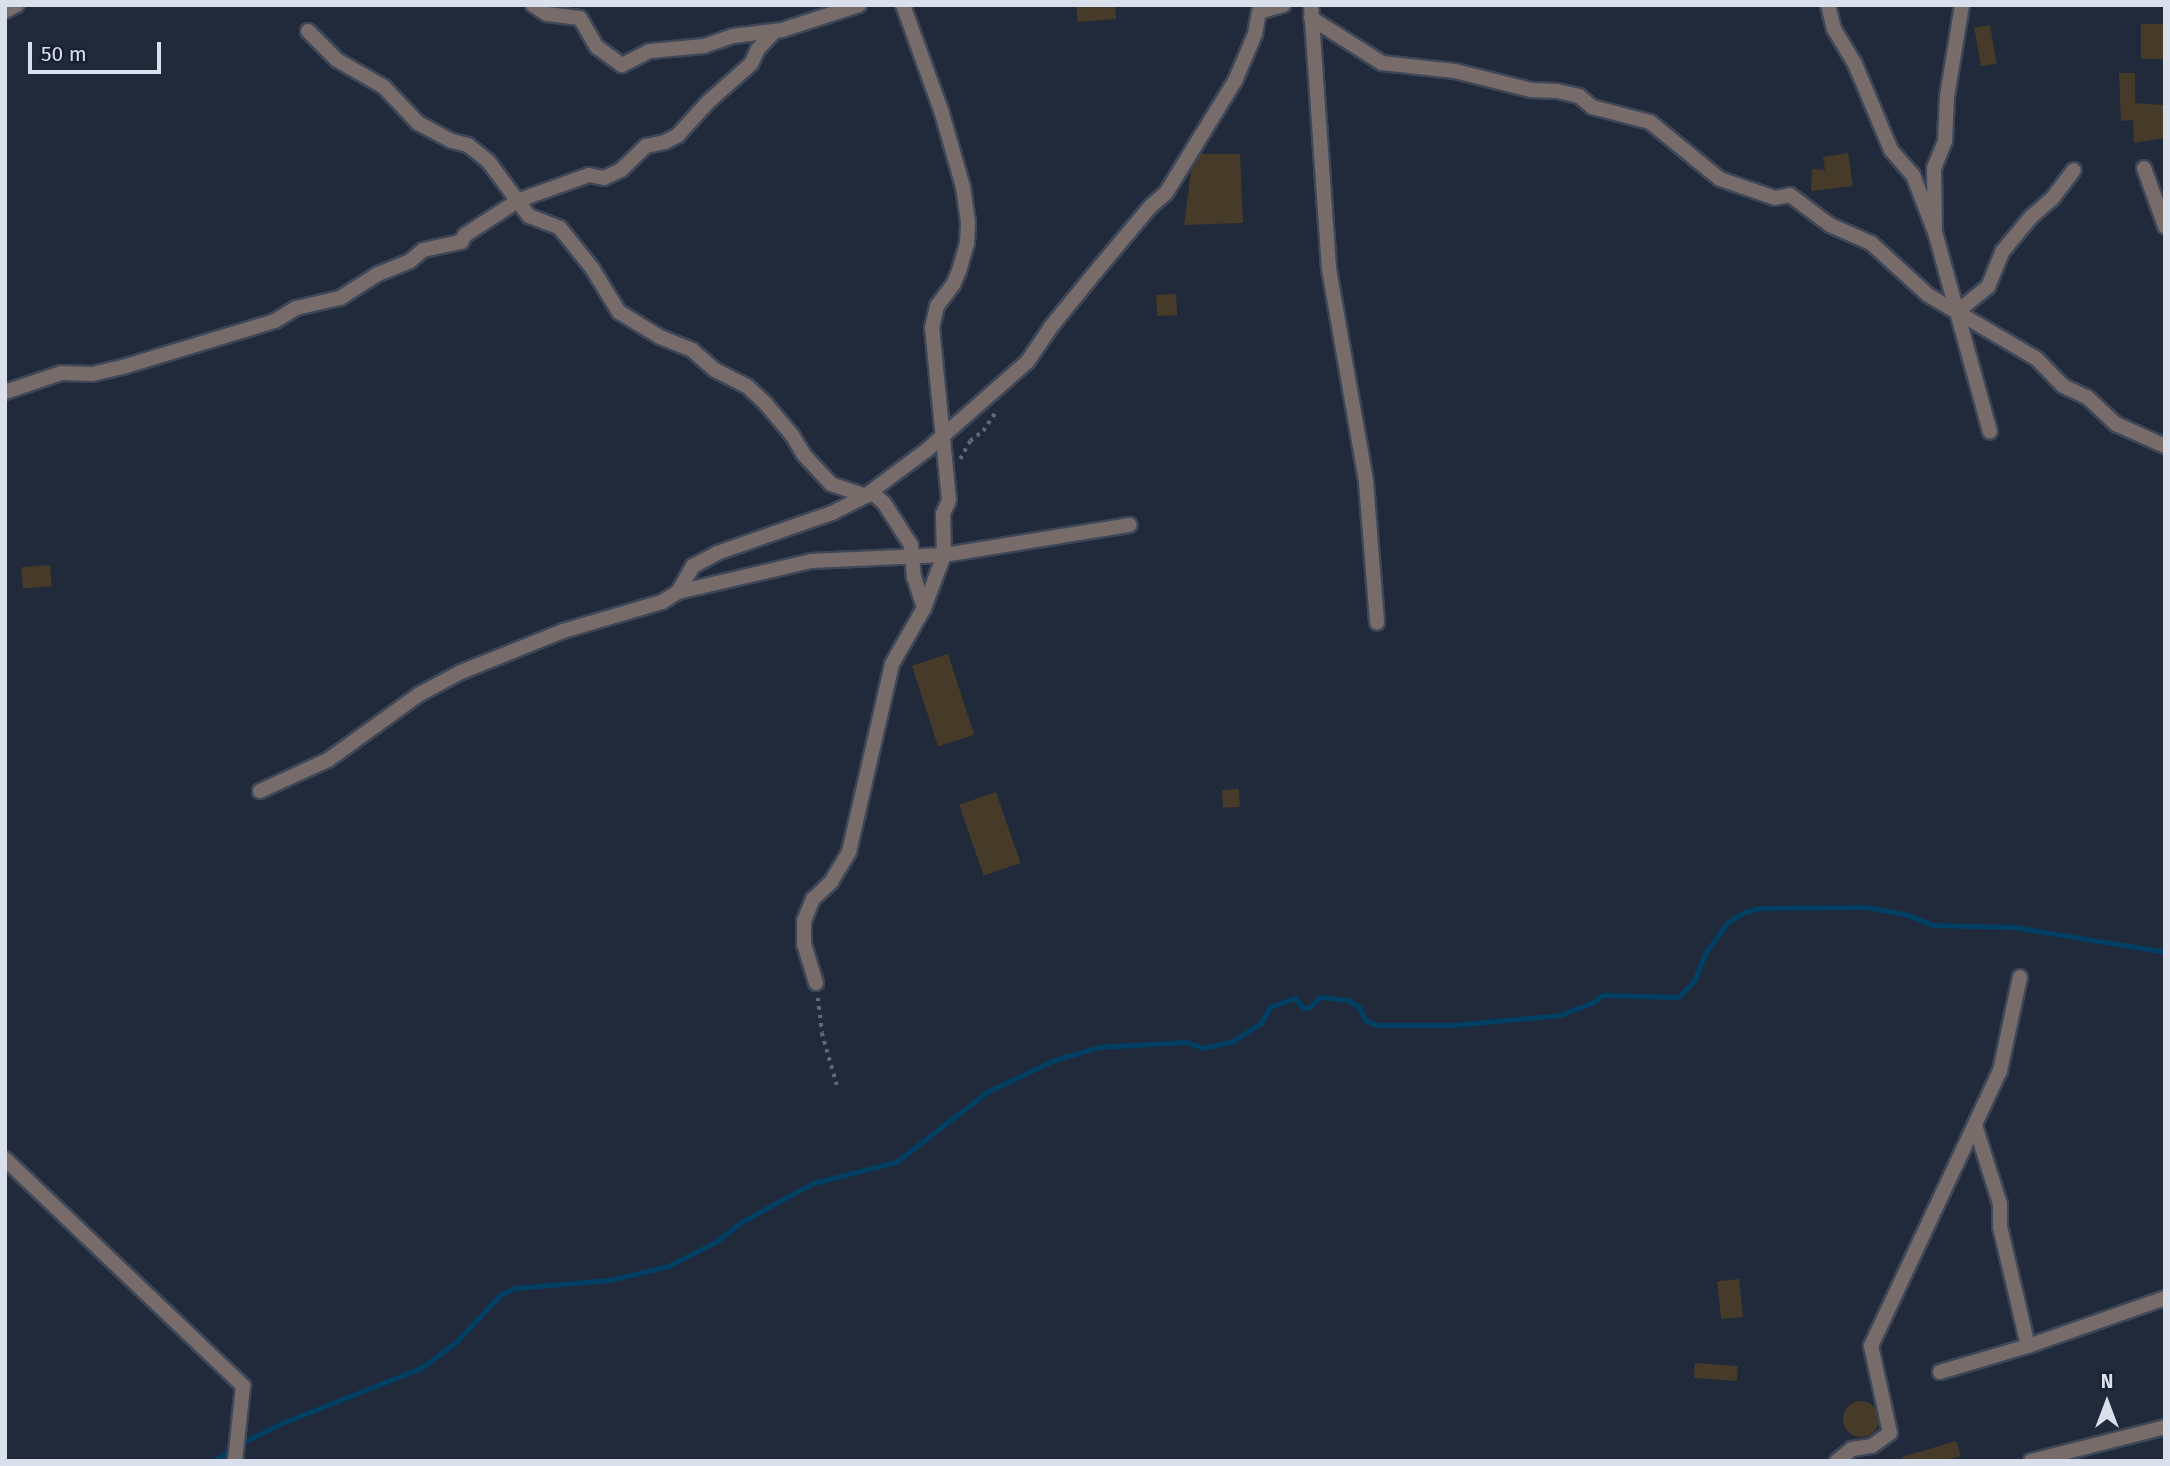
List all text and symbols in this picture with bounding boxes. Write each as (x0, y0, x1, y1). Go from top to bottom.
scale bar (32, 28, 164, 72)
text: 50 m (41, 41, 87, 67)
north arrow (2072, 1368, 2142, 1438)
text: N (2101, 1370, 2113, 1393)

